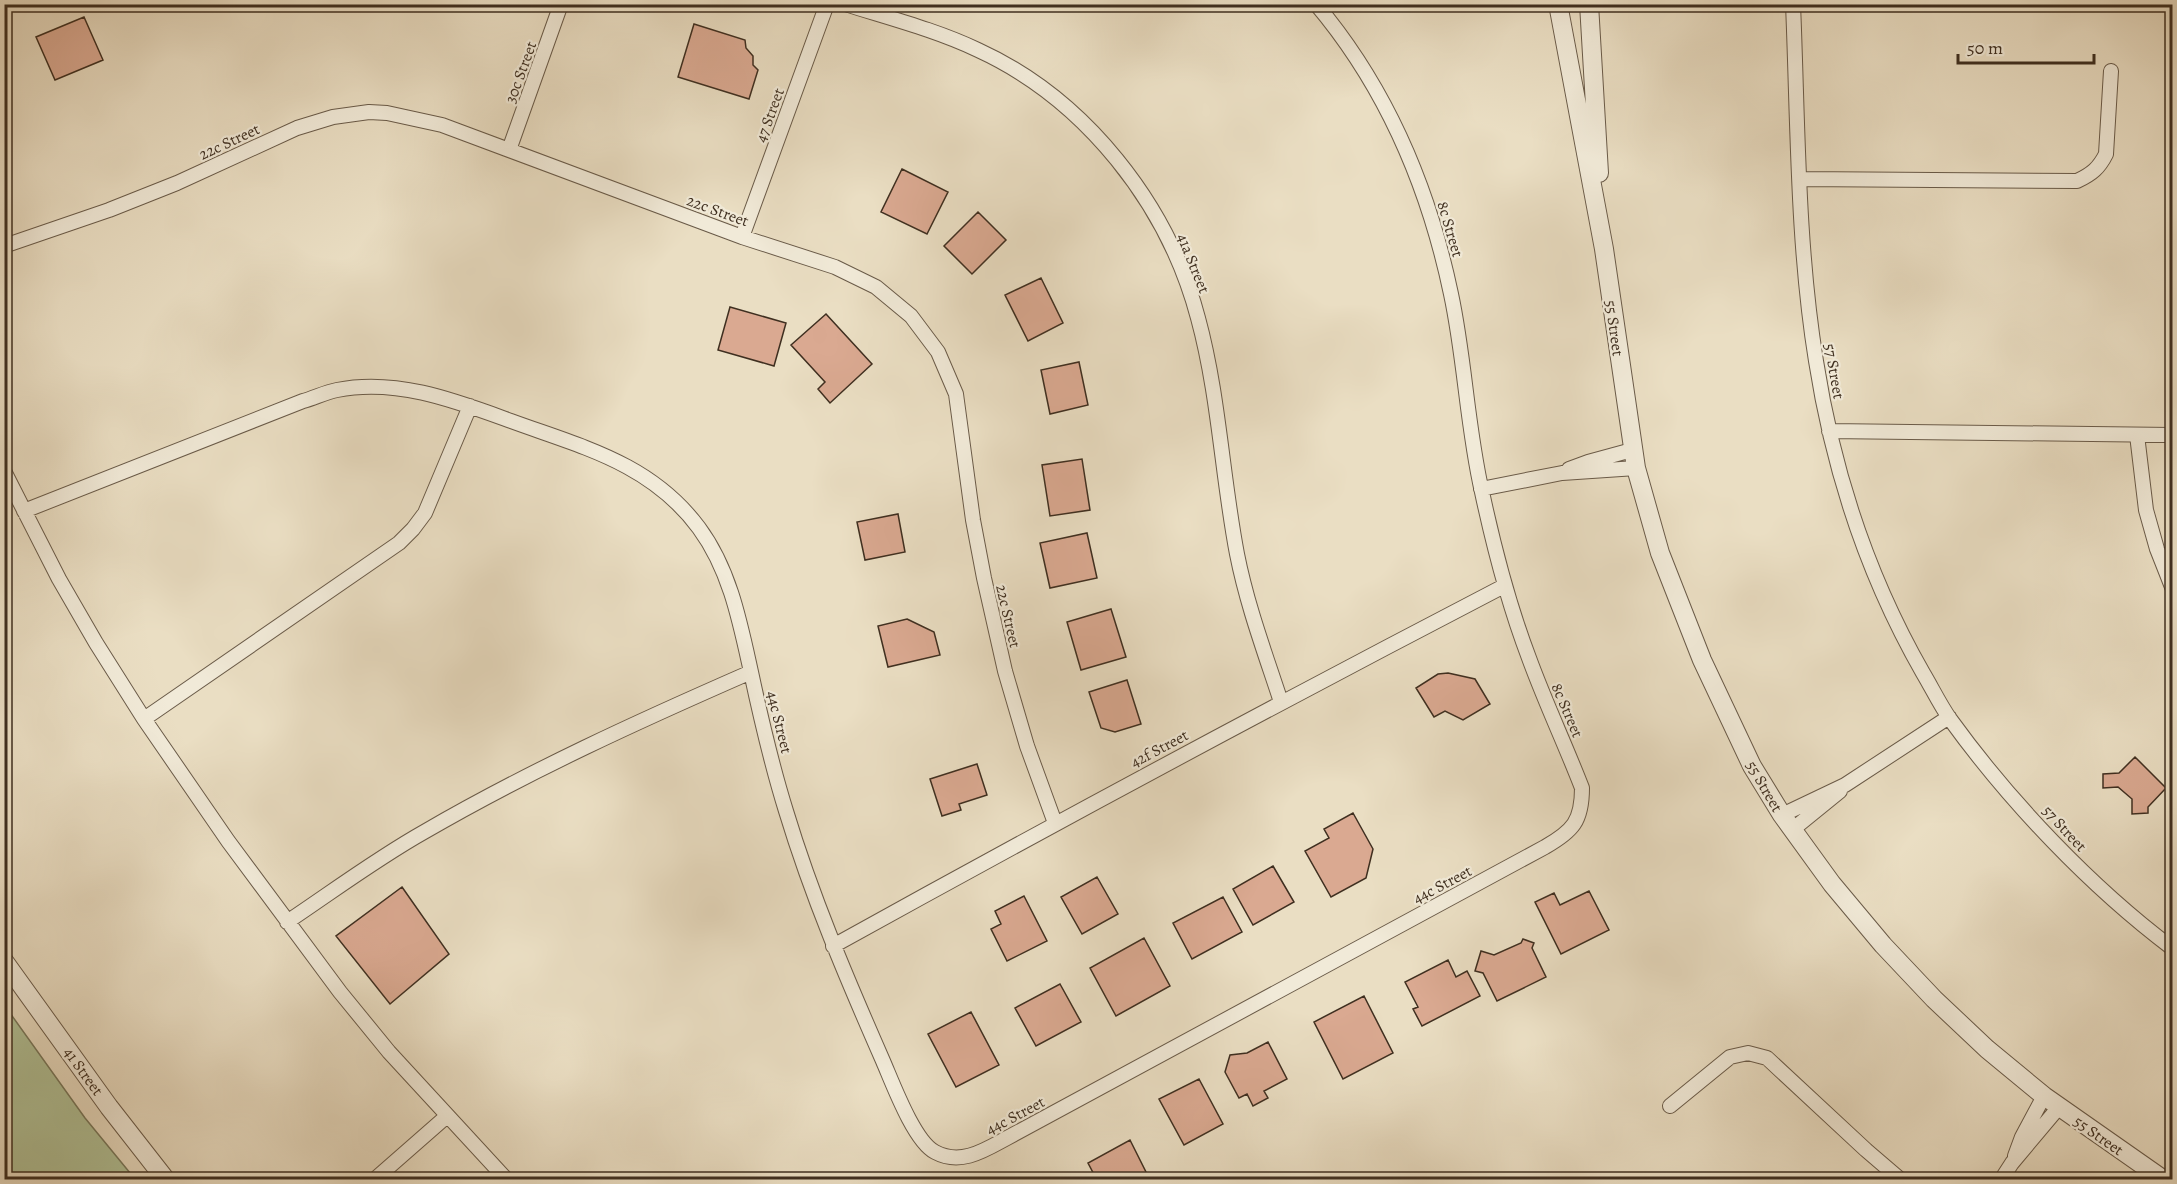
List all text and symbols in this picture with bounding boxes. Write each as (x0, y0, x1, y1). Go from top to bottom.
scale bar (1958, 27, 2094, 65)
text: 50 m (1967, 36, 2003, 60)
street label: 30c Street (500, 38, 542, 106)
street label: 47 Street (750, 85, 790, 146)
street label: 22c Street (196, 118, 263, 166)
street label: 22c Street (684, 190, 752, 232)
street label: 8c Street (1432, 199, 1468, 260)
street label: 41a Street (1171, 230, 1215, 297)
street label: 55 Street (1599, 299, 1629, 358)
street label: 57 Street (1818, 342, 1850, 401)
street label: 22c Street (990, 582, 1026, 650)
street label: 8c Street (1546, 680, 1588, 741)
street label: 44c Street (761, 689, 797, 756)
street label: 42f Street (1127, 724, 1192, 773)
street label: 55 Street (1741, 757, 1788, 816)
street label: 57 Street (2037, 801, 2091, 857)
street label: 44c Street (1409, 860, 1476, 910)
street label: 41 Street (58, 1043, 108, 1100)
street label: 44c Street (982, 1091, 1049, 1141)
street label: 55 Street (2069, 1111, 2128, 1161)

